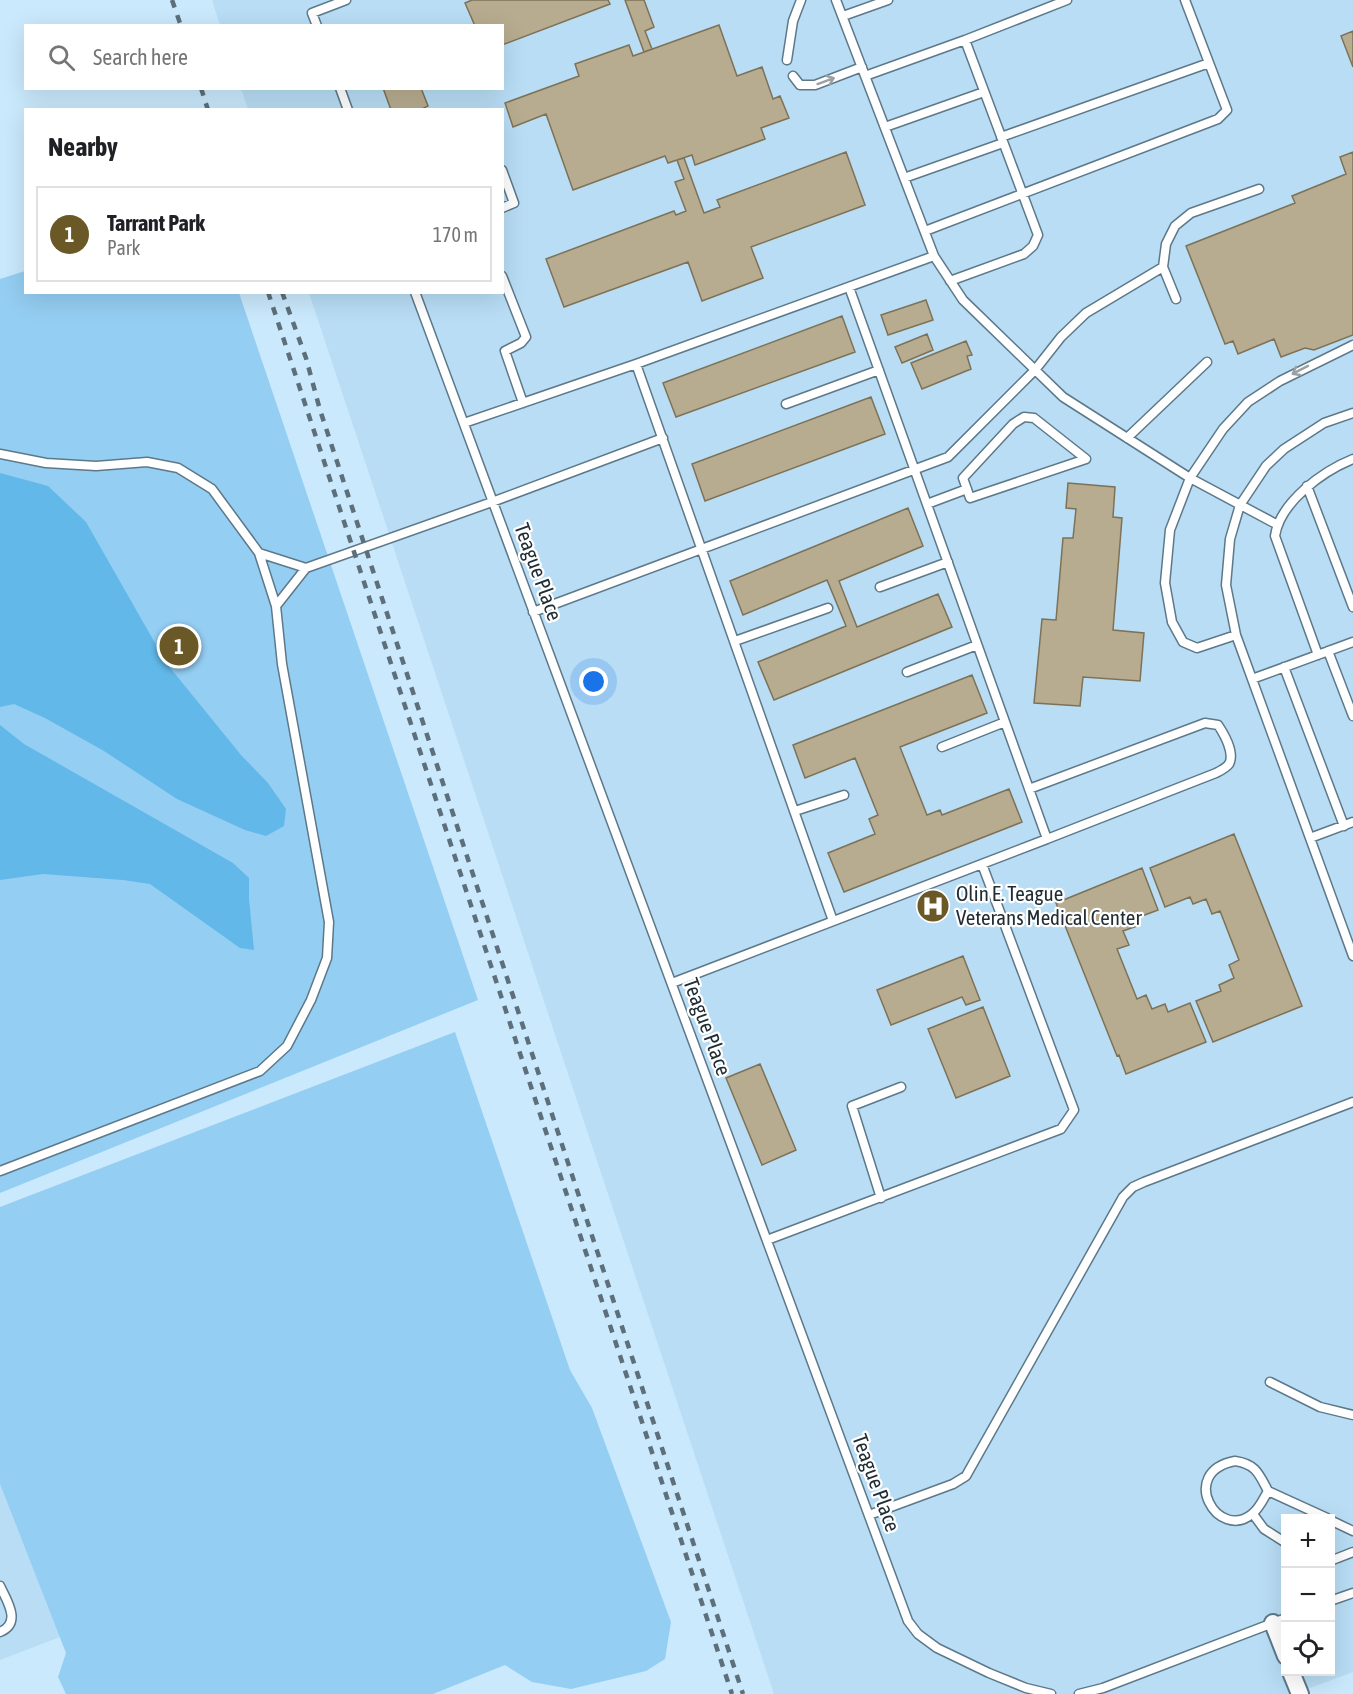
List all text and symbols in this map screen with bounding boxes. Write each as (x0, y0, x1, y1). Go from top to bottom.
search box (24, 24, 504, 90)
icon: search (45, 41, 78, 74)
text: Search here (93, 44, 188, 70)
one-way arrow (816, 75, 835, 86)
text: Nearby (48, 132, 118, 162)
text: Tarrant Park (107, 210, 205, 236)
text: 1 (65, 223, 74, 246)
text: 170 m (433, 223, 478, 246)
text: Park (107, 236, 140, 259)
one-way arrow (1292, 365, 1310, 377)
street label: Teague Place (510, 520, 568, 624)
pin: 1 (160, 624, 198, 668)
your location (579, 667, 608, 696)
place label: Olin E. Teague Veterans Medical Center (956, 881, 1142, 929)
hospital icon: Olin E. Teague Veterans Medical Center (915, 888, 951, 924)
street label: Teague Place (679, 975, 737, 1079)
street label: Teague Place (848, 1431, 906, 1535)
map controls (1281, 1514, 1335, 1676)
button: + (1281, 1514, 1335, 1568)
button: − (1281, 1568, 1335, 1622)
button: locate (1281, 1622, 1335, 1676)

